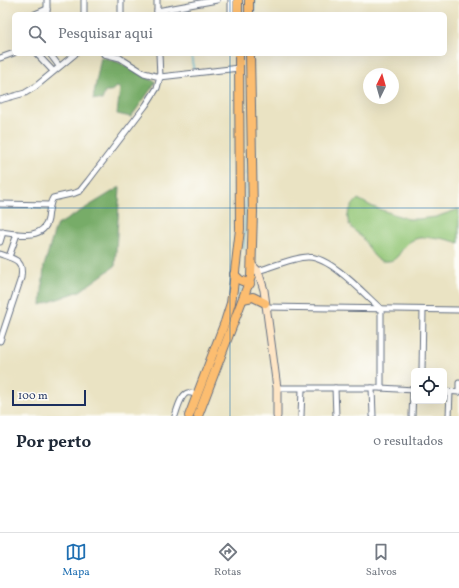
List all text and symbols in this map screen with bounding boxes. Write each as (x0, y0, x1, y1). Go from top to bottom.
search box (12, 12, 447, 56)
icon: search (26, 23, 48, 45)
text: Pesquisar aqui (58, 24, 153, 45)
north arrow (363, 68, 399, 104)
map controls (411, 368, 447, 404)
button: locate (411, 368, 447, 404)
scale bar (12, 388, 86, 407)
text: 100 m (18, 389, 48, 404)
text: Por perto (16, 431, 91, 454)
text: 0 resultados (373, 433, 443, 451)
tab: Mapa (62, 541, 90, 580)
tab: Rotas (214, 541, 241, 580)
tab: Salvos (366, 541, 397, 580)

